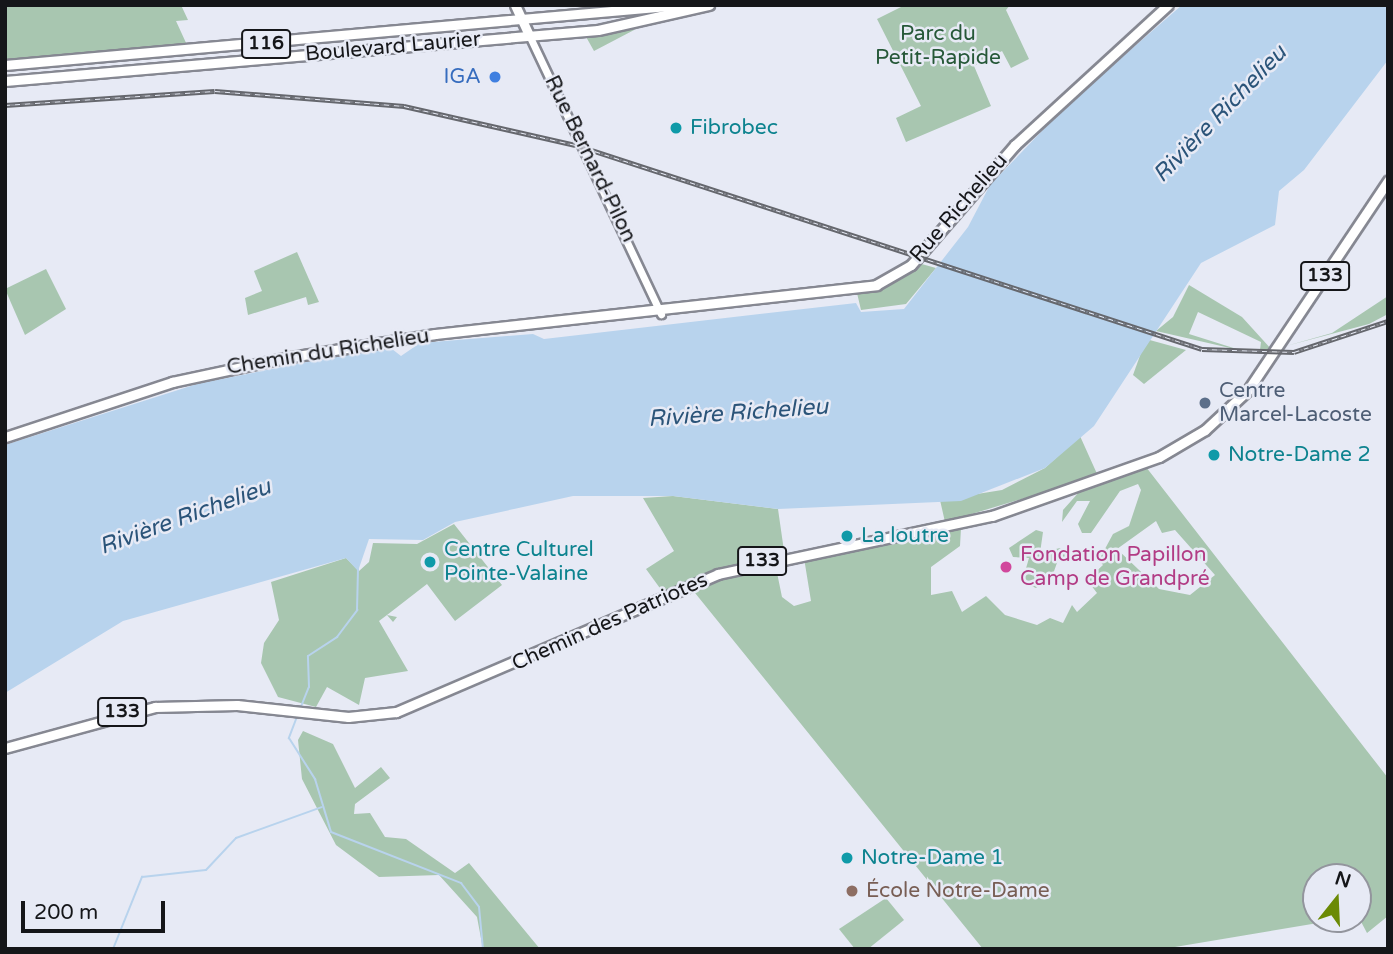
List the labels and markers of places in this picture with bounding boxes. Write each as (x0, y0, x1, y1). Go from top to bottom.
place label: IGA (443, 64, 481, 90)
marker: IGA (487, 69, 503, 85)
place label: Fibrobec (690, 115, 778, 141)
marker: Fibrobec (668, 120, 684, 136)
place label: Centre Marcel-Lacoste (1219, 378, 1372, 428)
marker: Centre Marcel-Lacoste (1197, 395, 1213, 411)
place label: Notre-Dame 2 (1228, 442, 1371, 468)
marker: Notre-Dame 2 (1206, 447, 1222, 463)
place label: La loutre (861, 523, 949, 549)
marker: La loutre (839, 528, 855, 544)
place label: Centre Culturel Pointe-Valaine (444, 537, 594, 587)
place label: Fondation Papillon Camp de Grandpré (1020, 542, 1210, 592)
marker: Centre Culturel Pointe-Valaine (422, 554, 438, 570)
marker: Fondation Papillon Camp de Grandpré (998, 559, 1014, 575)
place label: Notre-Dame 1 (861, 845, 1004, 871)
marker: Notre-Dame 1 (839, 850, 855, 866)
place label: École Notre-Dame (866, 878, 1050, 904)
marker: École Notre-Dame (844, 883, 860, 899)

